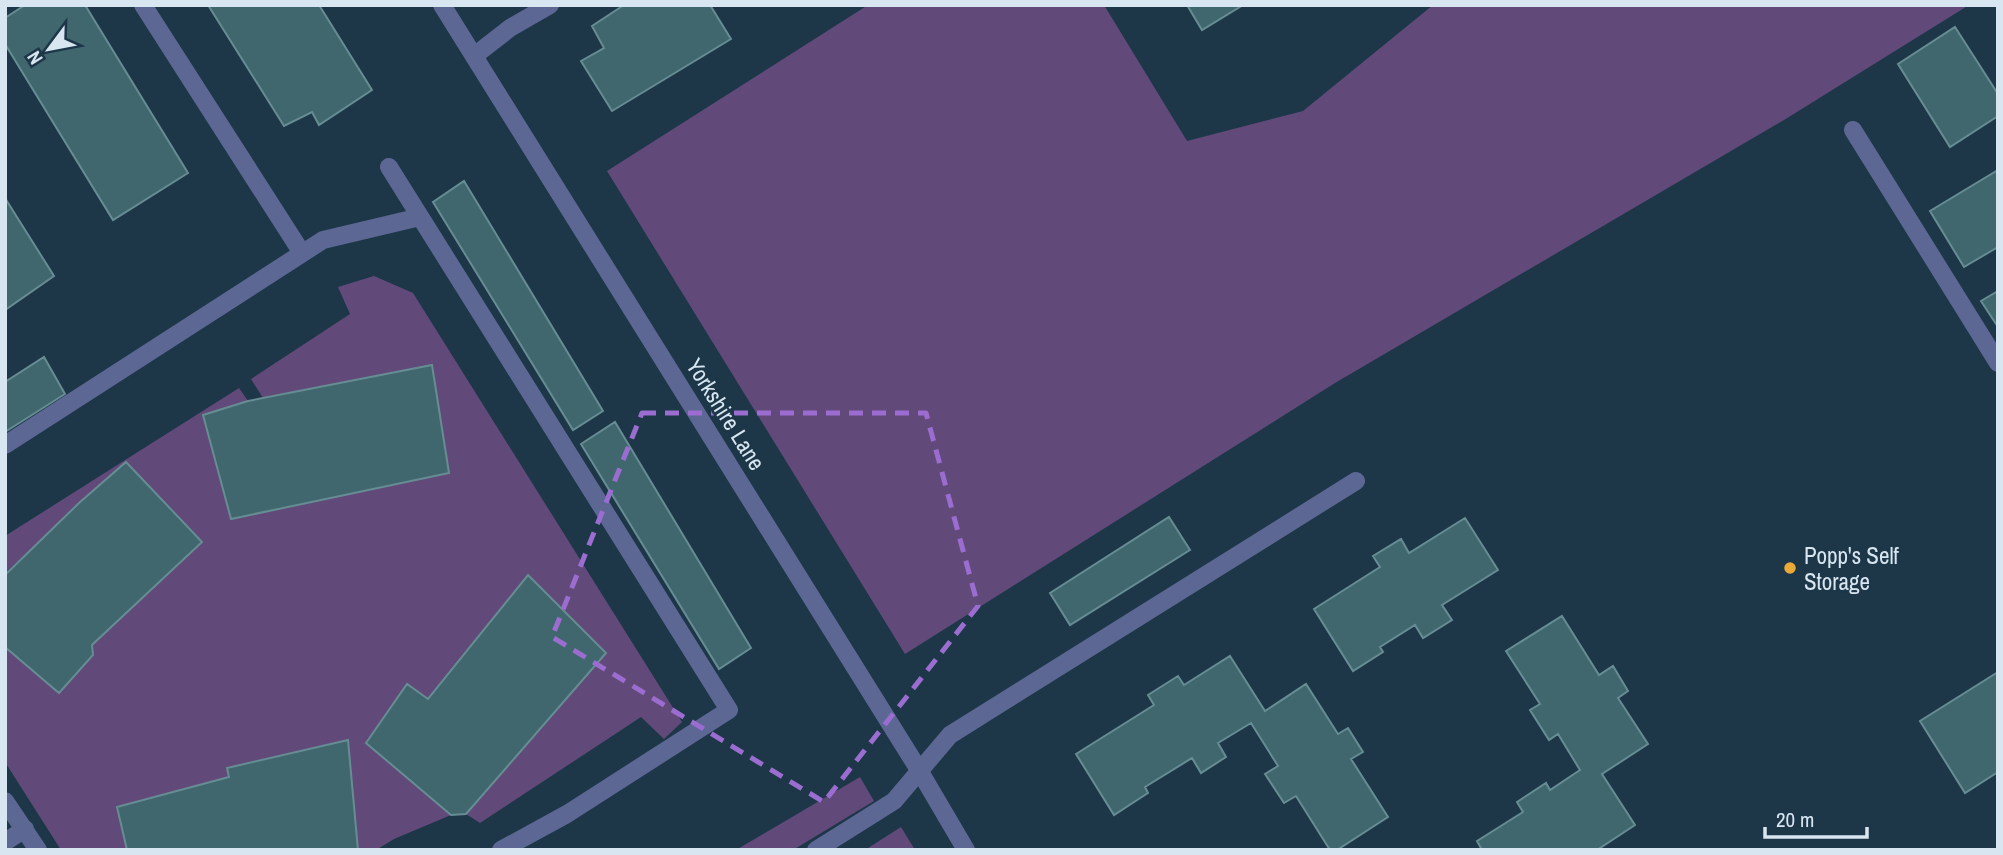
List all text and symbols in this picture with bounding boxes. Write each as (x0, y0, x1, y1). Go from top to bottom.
north arrow (14, 14, 84, 84)
text: N (21, 46, 49, 70)
street label: Yorkshire Lane (679, 352, 773, 476)
place label: Popp's Self Storage (1804, 540, 1900, 597)
marker: Popp's Self Storage (1782, 560, 1798, 576)
scale bar (1765, 796, 1867, 840)
text: 20 m (1776, 805, 1814, 834)

